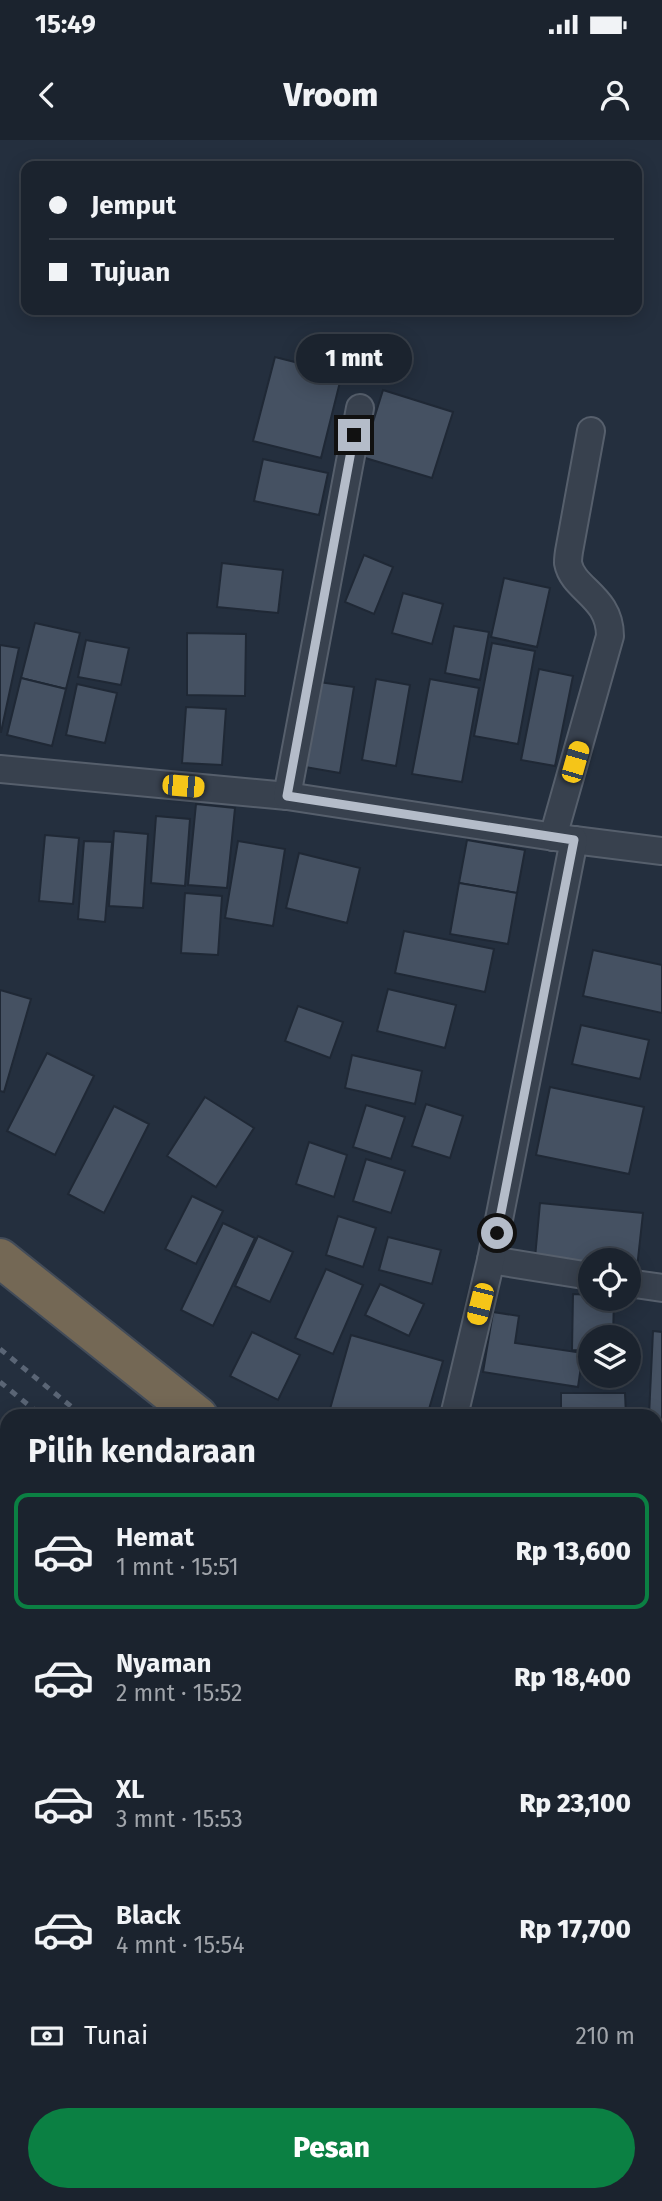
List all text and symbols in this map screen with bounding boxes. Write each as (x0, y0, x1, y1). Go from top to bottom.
text: 15:49 (35, 9, 96, 40)
icon: back (28, 76, 66, 114)
text: Vroom (284, 76, 378, 114)
icon: person (596, 76, 634, 114)
text: Jemput (91, 190, 176, 221)
text: Tujuan (91, 257, 170, 288)
callout: 1 mnt (296, 334, 412, 383)
text: 1 mnt (325, 344, 383, 372)
route end (338, 419, 370, 451)
car (560, 739, 591, 785)
car (162, 774, 205, 798)
route start (481, 1217, 513, 1249)
map controls (578, 1248, 641, 1388)
button: locate (578, 1248, 641, 1311)
car (465, 1281, 496, 1327)
button: layers (578, 1325, 641, 1388)
text: Pilih kendaraan (28, 1432, 256, 1470)
icon: car (32, 1520, 95, 1583)
text: Hemat (116, 1522, 194, 1553)
text: Rp 13,600 (516, 1536, 631, 1567)
text: 1 mnt · 15:51 (116, 1553, 239, 1581)
icon: car (32, 1646, 95, 1709)
text: Nyaman (116, 1648, 212, 1679)
text: Rp 18,400 (514, 1662, 631, 1693)
text: 2 mnt · 15:52 (116, 1679, 242, 1707)
icon: car (32, 1772, 95, 1835)
text: XL (116, 1774, 144, 1805)
text: Rp 23,100 (519, 1788, 631, 1819)
text: 3 mnt · 15:53 (116, 1805, 243, 1833)
icon: car (32, 1898, 95, 1961)
text: Black (116, 1900, 181, 1931)
text: Rp 17,700 (520, 1914, 631, 1945)
text: 4 mnt · 15:54 (116, 1931, 244, 1959)
icon: cash (28, 2017, 66, 2055)
text: Tunai (84, 2020, 148, 2051)
text: 210 m (576, 2022, 635, 2050)
button: Pesan (28, 2108, 635, 2188)

